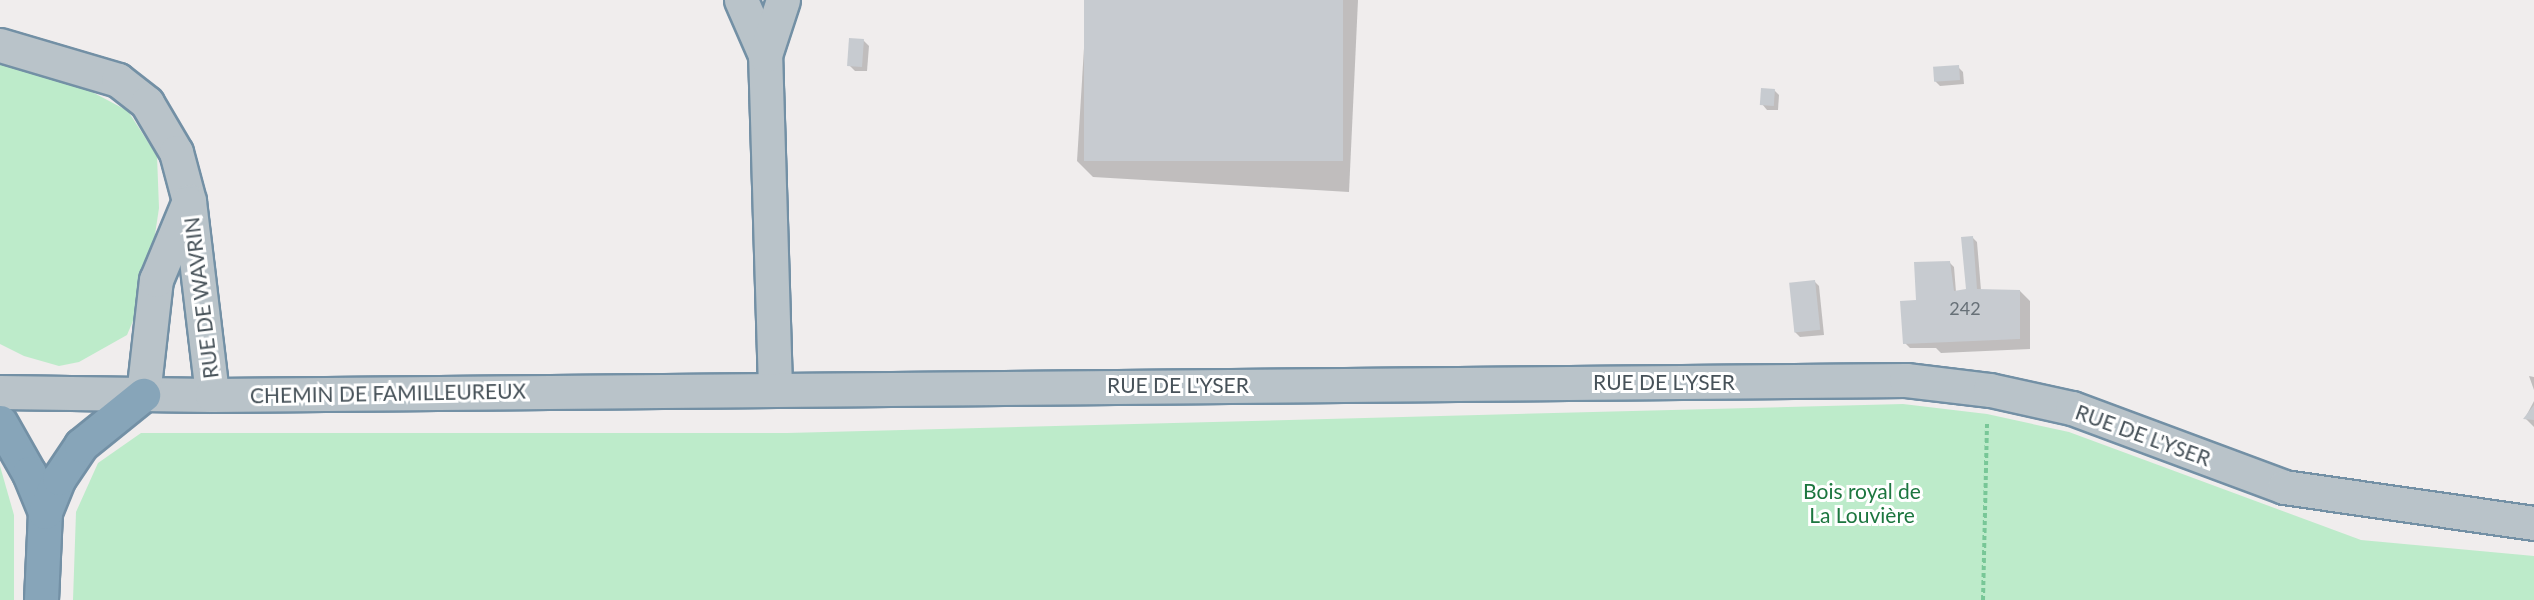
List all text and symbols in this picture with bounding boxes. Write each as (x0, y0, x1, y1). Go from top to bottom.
street label: RUE DE WAVRIN (179, 216, 223, 380)
house number: 242 (1949, 297, 1981, 319)
street label: RUE DE L'YSER (1593, 369, 1735, 395)
street label: RUE DE L'YSER (1107, 372, 1249, 398)
street label: CHEMIN DE FAMILLEUREUX (250, 378, 526, 408)
street label: RUE DE L'YSER (2072, 399, 2214, 471)
park label: Bois royal de La Louvière (1803, 478, 1921, 528)

